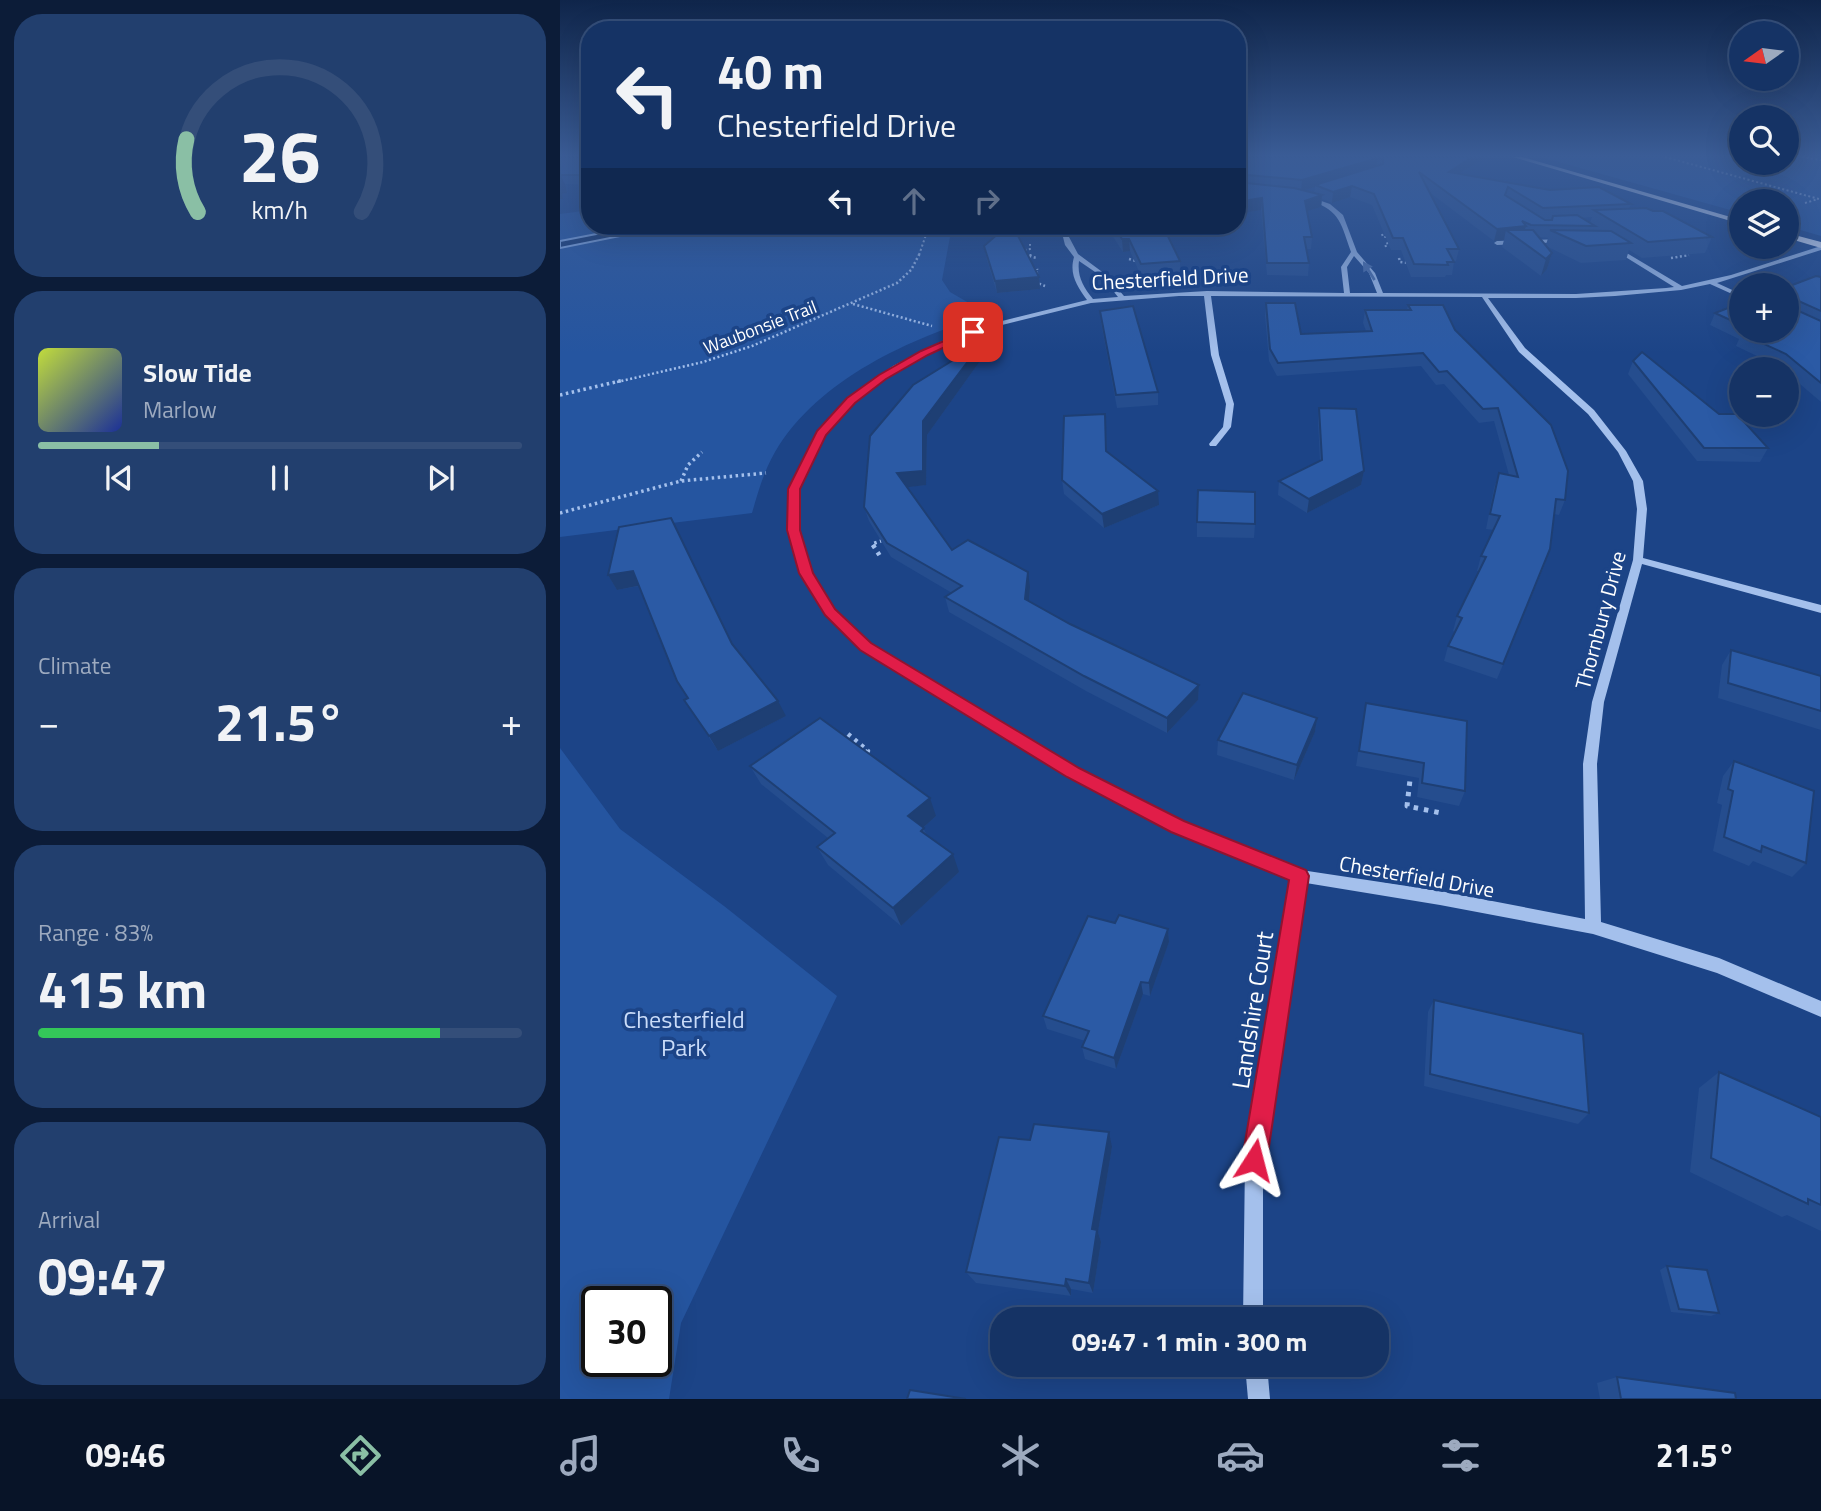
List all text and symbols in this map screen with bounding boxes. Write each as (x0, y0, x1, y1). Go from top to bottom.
north arrow (1729, 21, 1799, 91)
map controls (1729, 21, 1799, 427)
text: 40 m (717, 33, 824, 108)
icon: left (602, 49, 693, 140)
text: 26 (239, 100, 321, 210)
text: Chesterfield Drive (717, 101, 956, 149)
button: search (1729, 105, 1799, 175)
icon: left (822, 182, 860, 220)
icon: ahead (895, 182, 933, 220)
icon: right (968, 182, 1006, 220)
button: layers (1729, 189, 1799, 259)
text: km/h (252, 190, 308, 228)
street label: Chesterfield Drive (1091, 258, 1249, 298)
one-way arrow (1363, 261, 1376, 281)
button: + (1729, 273, 1799, 343)
street label: Waubonsie Trail (699, 293, 821, 361)
pin (943, 302, 1003, 362)
icon: arrive (954, 313, 992, 351)
text: Slow Tide (143, 353, 252, 392)
button: − (1729, 357, 1799, 427)
text: Marlow (143, 392, 217, 427)
icon: previous (100, 459, 138, 497)
icon: pause (261, 459, 299, 497)
icon: next (422, 459, 460, 497)
street label: Thornbury Drive (1566, 547, 1634, 693)
text: Climate (38, 648, 111, 683)
text: 21.5° (215, 682, 345, 761)
text: − (38, 693, 59, 751)
text: + (501, 693, 522, 751)
street label: Chesterfield Drive (1337, 847, 1497, 905)
text: Range · 83% (38, 915, 153, 950)
street label: Landshire Court (1222, 928, 1282, 1091)
text: 415 km (38, 949, 207, 1028)
park label: Chesterfield Park (623, 1001, 745, 1065)
position arrow (1217, 1123, 1291, 1197)
text: Arrival (38, 1202, 100, 1237)
text: 09:47 (38, 1236, 168, 1315)
speed limit sign: 30 (581, 1286, 672, 1377)
text: 09:47 · 1 min · 300 m (1072, 1322, 1307, 1361)
text: 09:46 (85, 1431, 165, 1479)
icon: directions (336, 1431, 385, 1480)
icon: music (556, 1431, 605, 1480)
icon: phone (776, 1431, 825, 1480)
icon: climate (996, 1431, 1045, 1480)
icon: car (1216, 1431, 1265, 1480)
icon: filters (1436, 1431, 1485, 1480)
text: 21.5° (1656, 1431, 1736, 1479)

